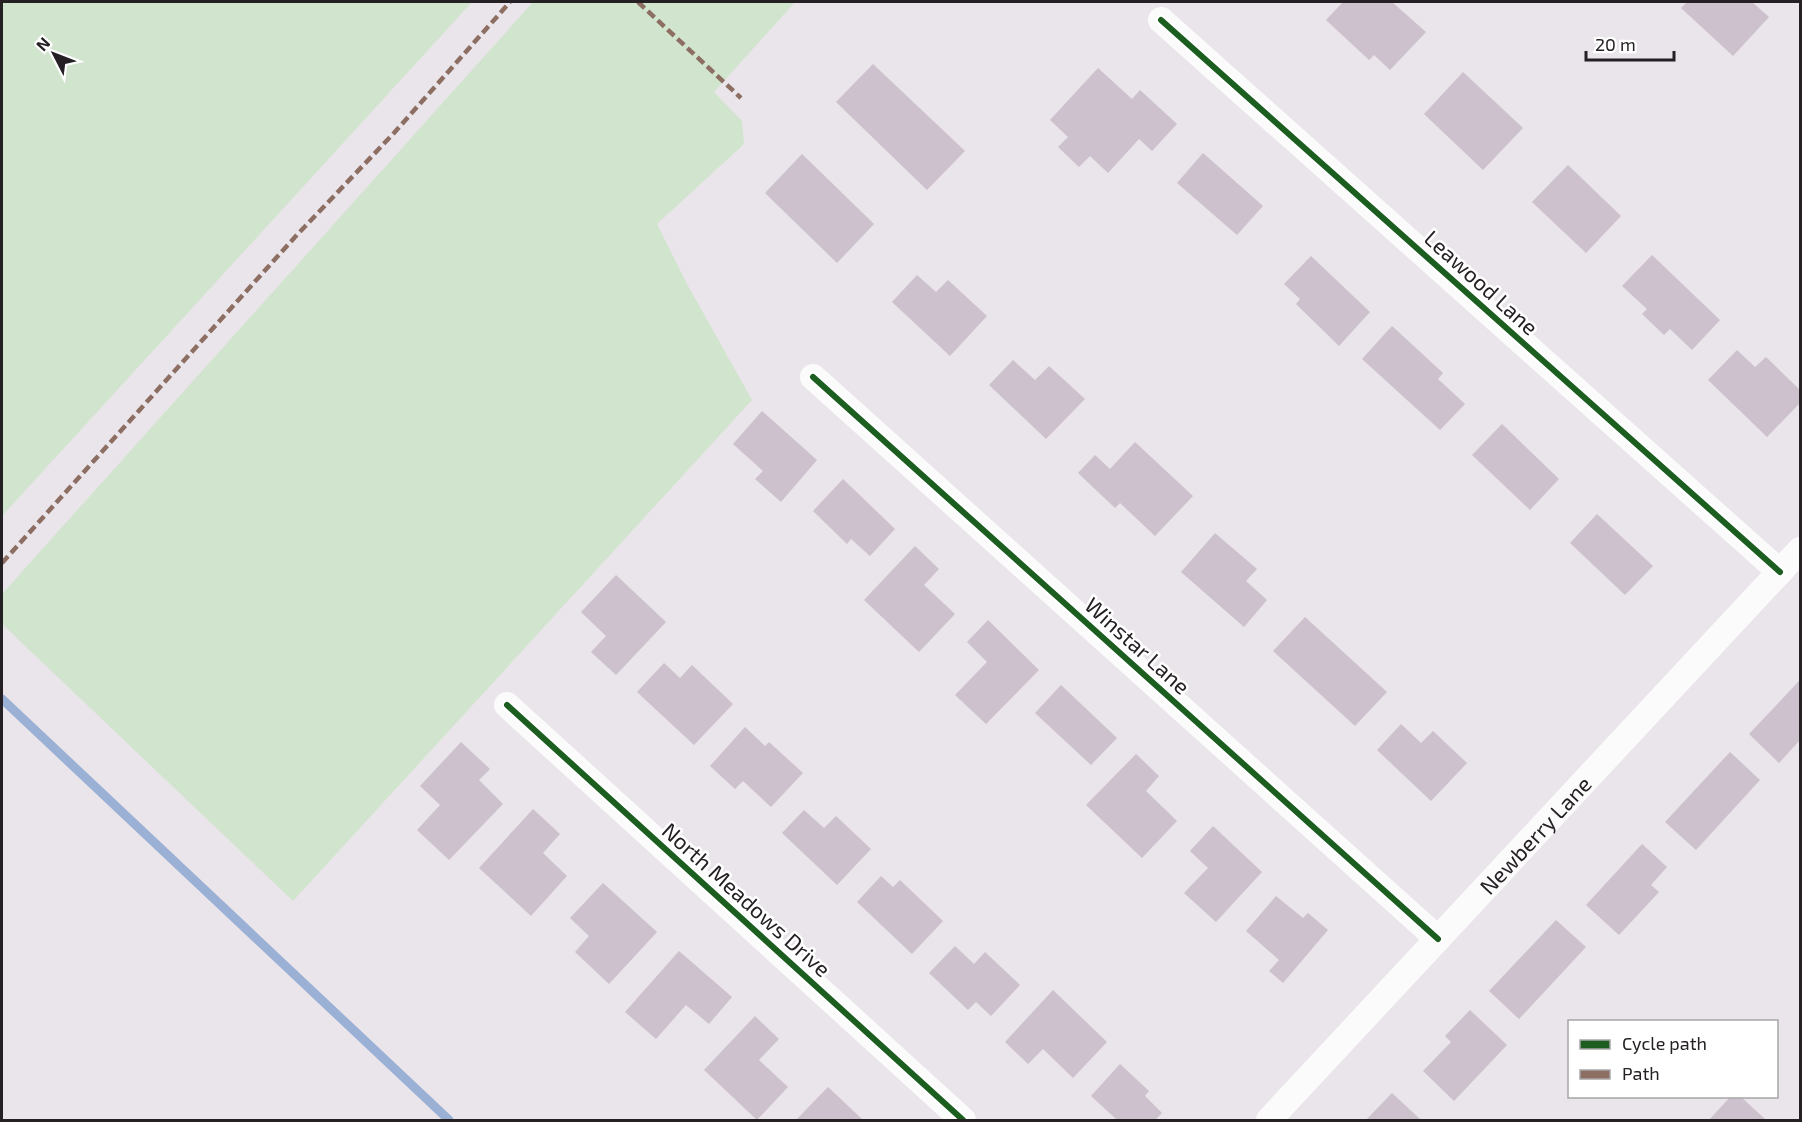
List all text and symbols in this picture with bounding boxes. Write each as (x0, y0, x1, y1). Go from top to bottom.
north arrow (24, 24, 84, 84)
scale bar (1586, 24, 1674, 62)
text: N (32, 33, 53, 54)
text: 20 m (1595, 33, 1636, 55)
street label: Leawood Lane (1420, 224, 1544, 340)
street label: Winstar Lane (1080, 591, 1196, 699)
street label: Newberry Lane (1474, 770, 1596, 899)
street label: North Meadows Drive (657, 817, 837, 981)
legend (1568, 1020, 1778, 1098)
text: Cycle path (1622, 1032, 1707, 1054)
text: Path (1622, 1062, 1660, 1084)

